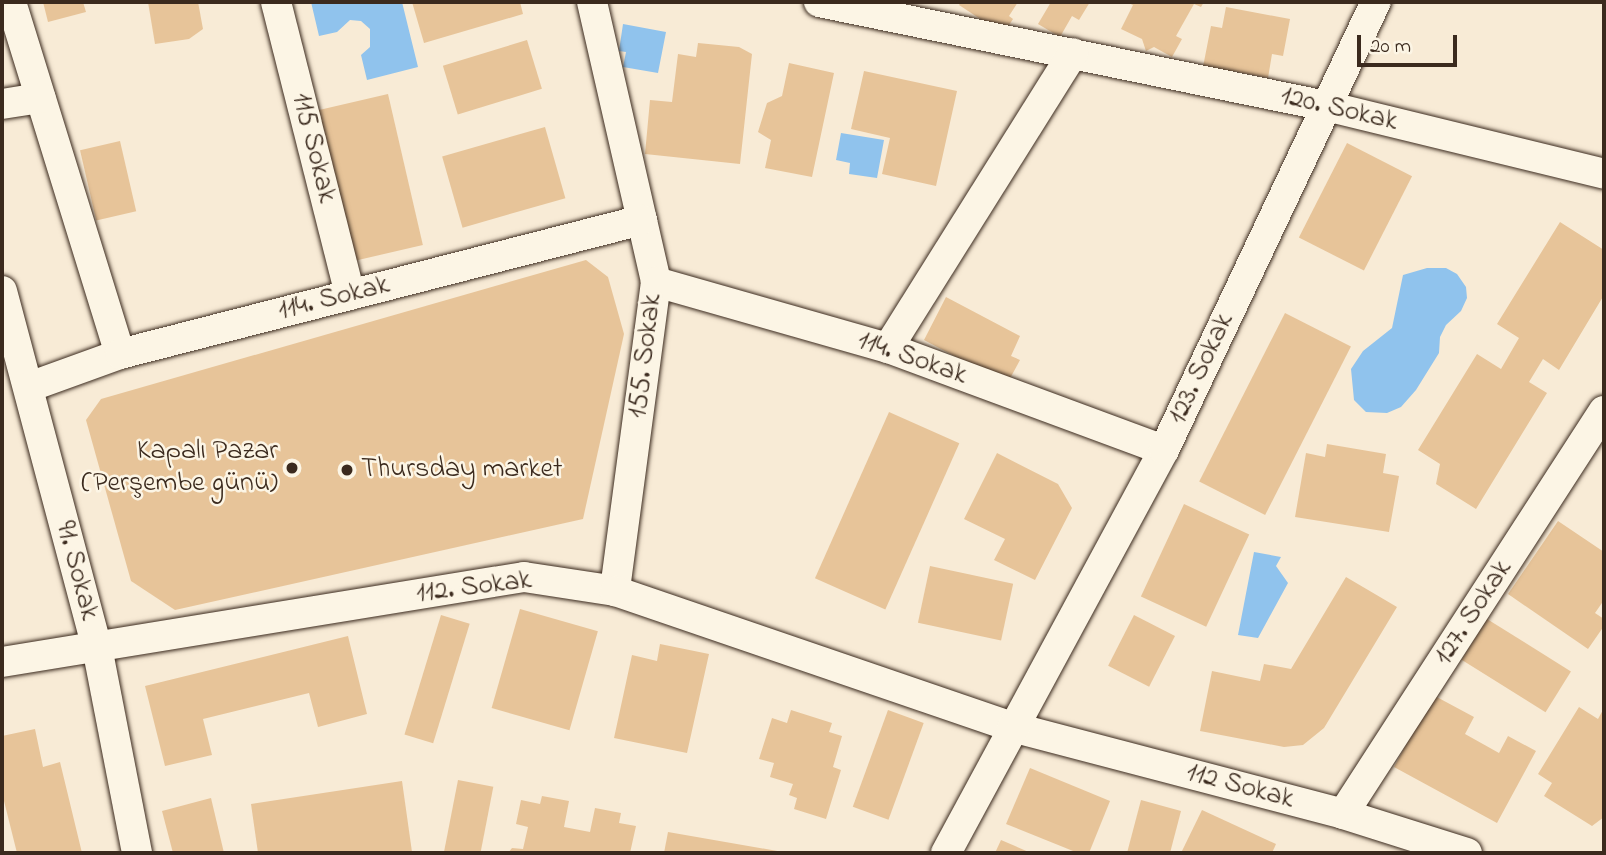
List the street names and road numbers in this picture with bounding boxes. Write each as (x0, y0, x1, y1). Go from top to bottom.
street label: 120. Sokak (1277, 80, 1401, 140)
street label: 115 Sokak (283, 90, 343, 206)
street label: 114. Sokak (275, 269, 393, 329)
street label: 155. Sokak (622, 292, 670, 420)
street label: 123. Sokak (1162, 308, 1242, 430)
street label: 114. Sokak (853, 325, 971, 393)
street label: 91. Sokak (47, 518, 105, 624)
street label: 127. Sokak (1428, 554, 1520, 672)
street label: 112. Sokak (414, 564, 534, 612)
street label: 112 Sokak (1182, 757, 1298, 817)

